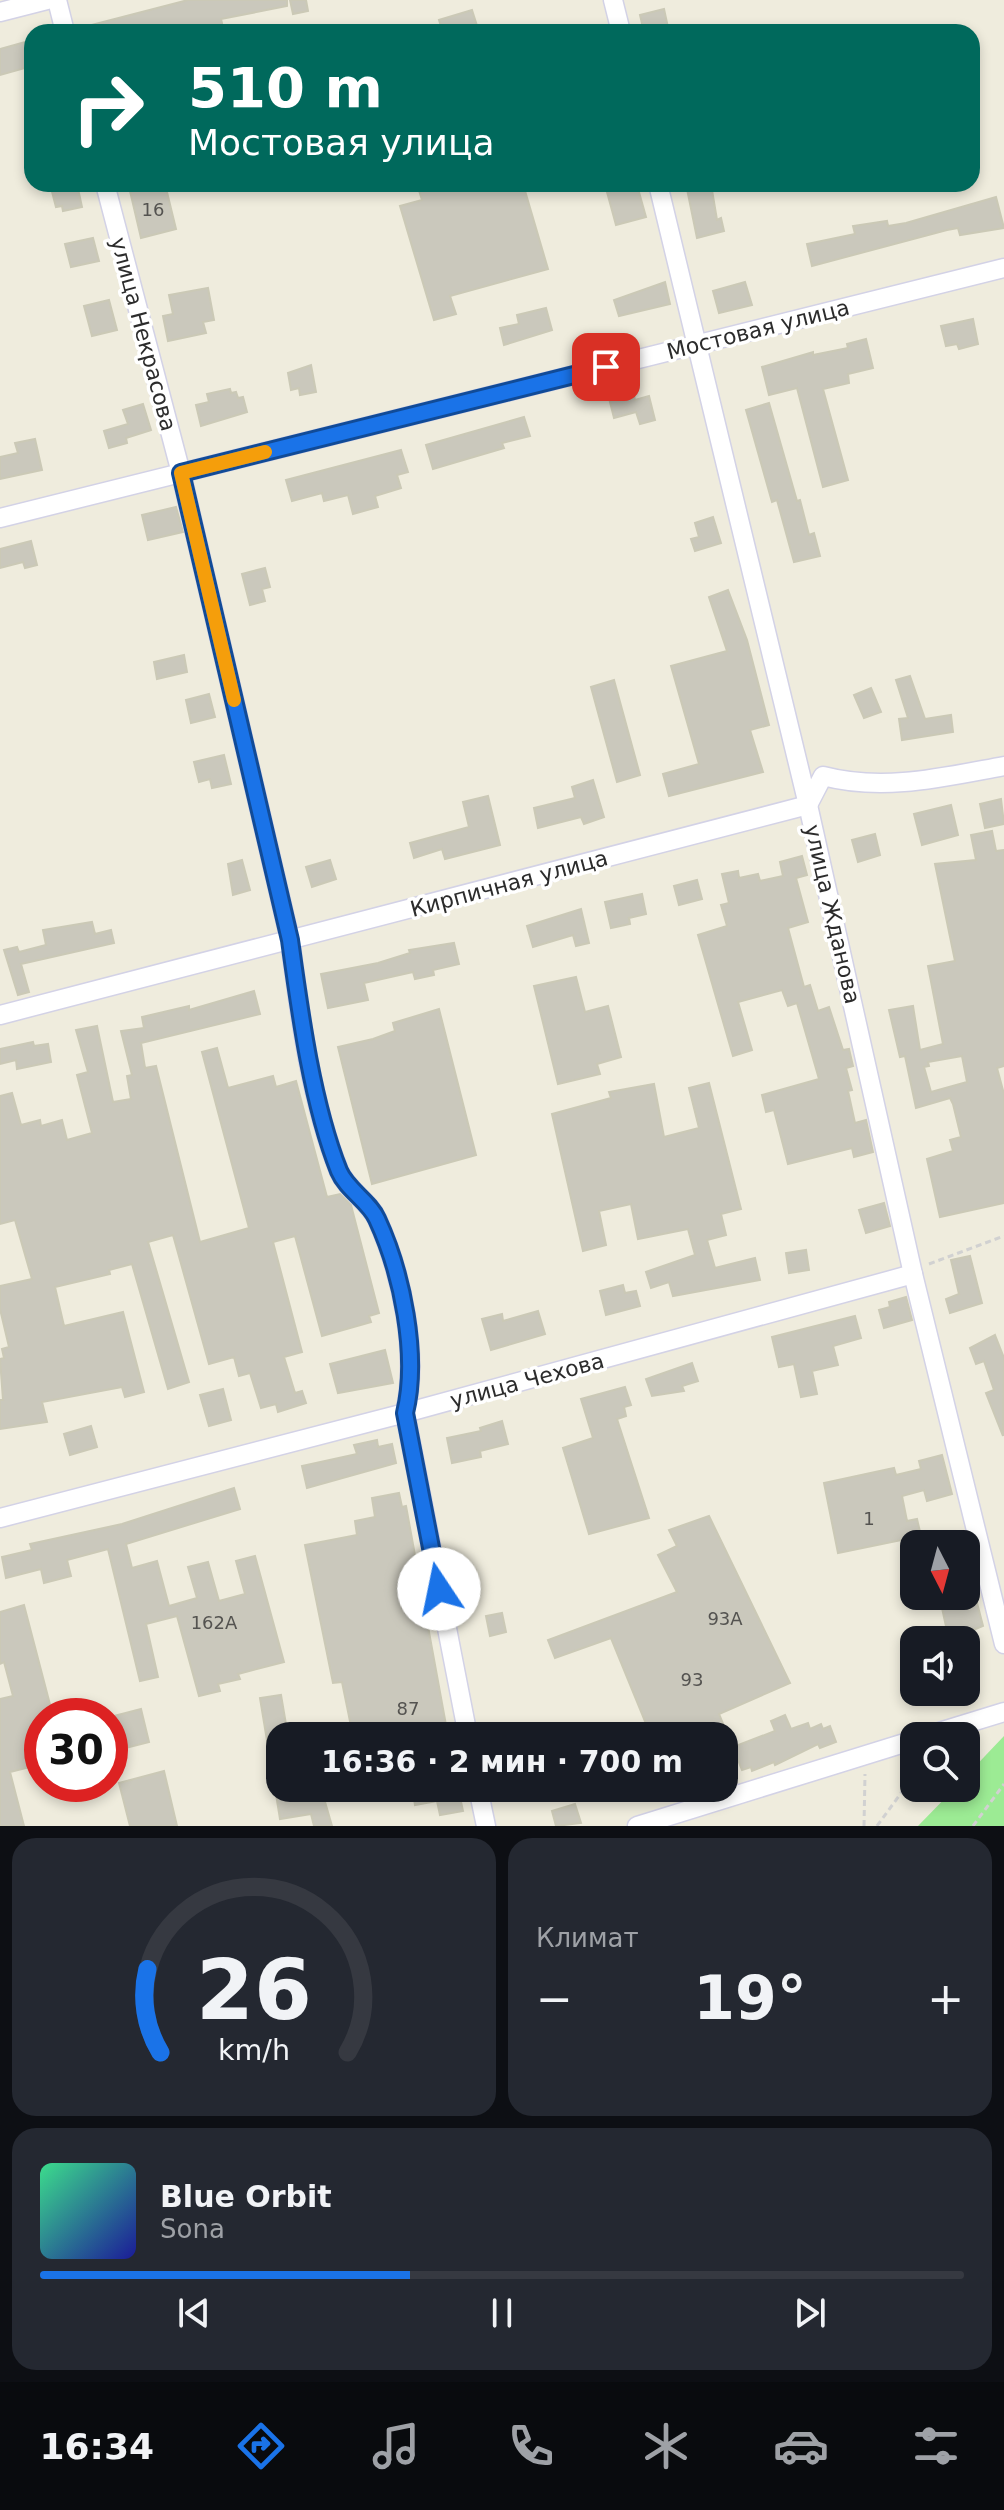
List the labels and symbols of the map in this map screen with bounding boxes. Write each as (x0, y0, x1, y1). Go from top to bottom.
house number: 16 (142, 199, 164, 220)
street label: улица Некрасова (106, 234, 181, 434)
street label: Мостовая улица (664, 295, 852, 364)
pin (572, 333, 640, 401)
street label: улица Жданова (800, 822, 865, 1006)
street label: Кирпичная улица (408, 845, 611, 922)
street label: улица Чехова (447, 1348, 607, 1413)
house number: 1 (863, 1508, 875, 1529)
north arrow (900, 1530, 980, 1610)
position arrow (397, 1547, 481, 1631)
house number: 93А (707, 1608, 743, 1629)
house number: 162А (191, 1612, 238, 1633)
house number: 93 (681, 1669, 703, 1690)
speed limit sign: 30 (24, 1698, 128, 1802)
house number: 87 (397, 1698, 419, 1719)

